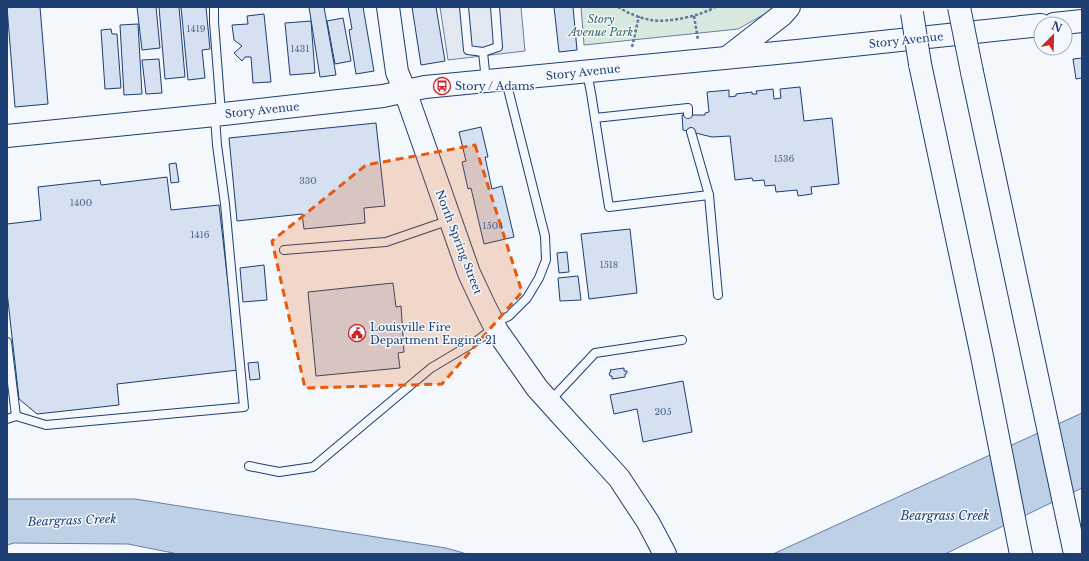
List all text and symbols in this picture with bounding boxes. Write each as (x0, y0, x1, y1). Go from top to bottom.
park label: Story Avenue Park (567, 12, 634, 39)
north arrow (1033, 16, 1073, 56)
text: N (1049, 18, 1065, 36)
house number: 1419 (186, 23, 206, 34)
street label: Story Avenue (868, 29, 944, 51)
house number: 1431 (291, 43, 309, 54)
street label: Story Avenue (545, 61, 621, 83)
bus stop icon: Story / Adams (432, 76, 452, 96)
place label: Story / Adams (455, 79, 534, 93)
street label: Story Avenue (224, 99, 300, 121)
house number: 1536 (774, 153, 794, 164)
house number: 330 (299, 175, 317, 186)
street label: North Spring Street (433, 188, 486, 297)
house number: 1400 (70, 197, 92, 208)
house number: 1504 (483, 220, 503, 231)
house number: 1416 (190, 229, 210, 240)
house number: 1518 (600, 259, 618, 270)
place label: Louisville Fire Department Engine 21 (370, 320, 497, 347)
public building icon: Louisville Fire Department Engine 21 (347, 323, 367, 343)
house number: 205 (654, 406, 672, 417)
water label: Beargrass Creek (900, 508, 989, 523)
water label: Beargrass Creek (26, 511, 117, 529)

